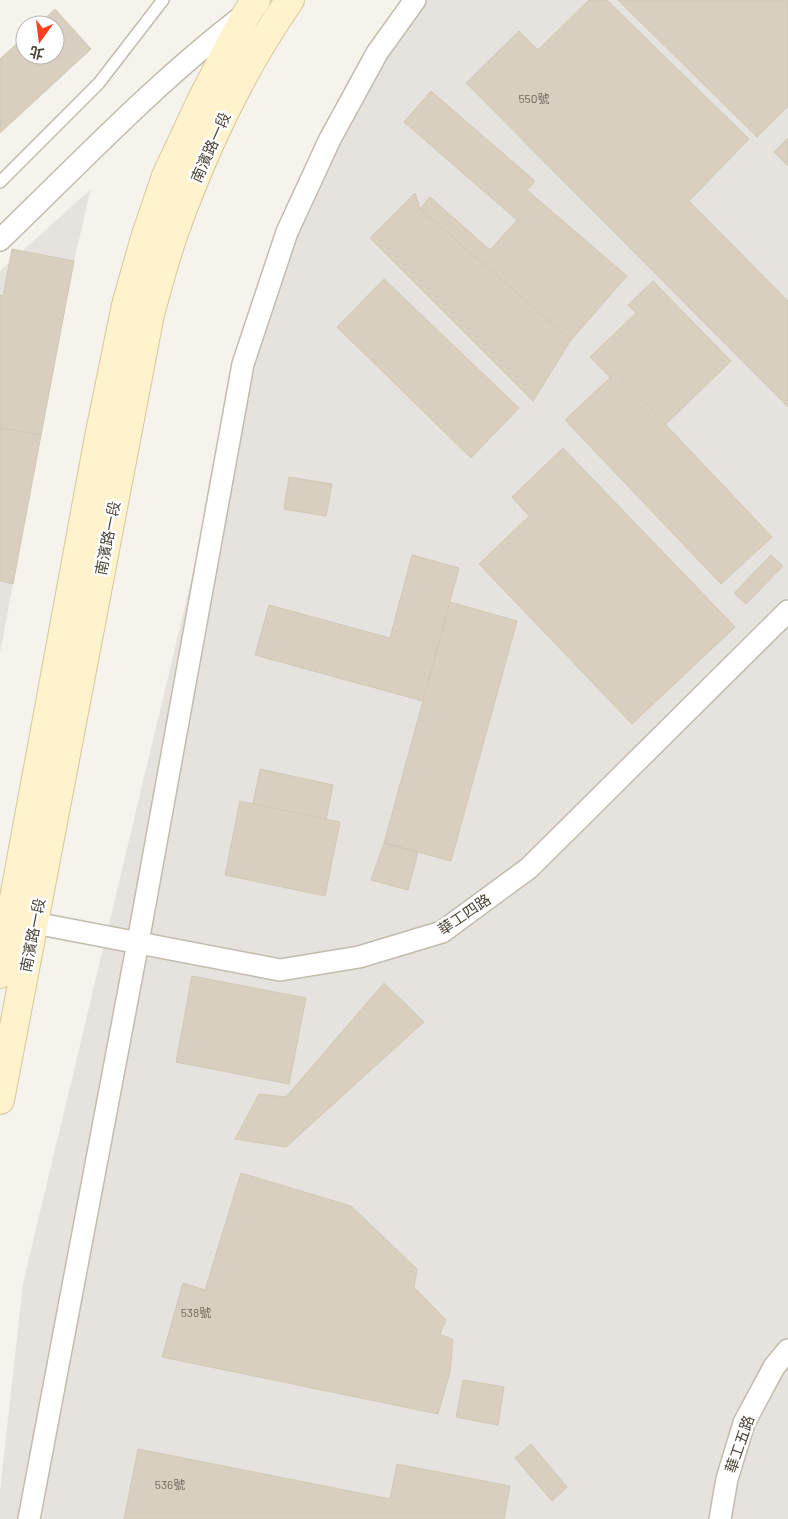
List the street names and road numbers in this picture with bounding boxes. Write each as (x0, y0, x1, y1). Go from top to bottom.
street label: 南濱路一段 (187, 109, 233, 185)
street label: 南濱路一段 (91, 499, 123, 577)
street label: 華工四路 (434, 890, 494, 938)
street label: 南濱路一段 (16, 896, 48, 974)
street label: 華工五路 (721, 1413, 757, 1475)

